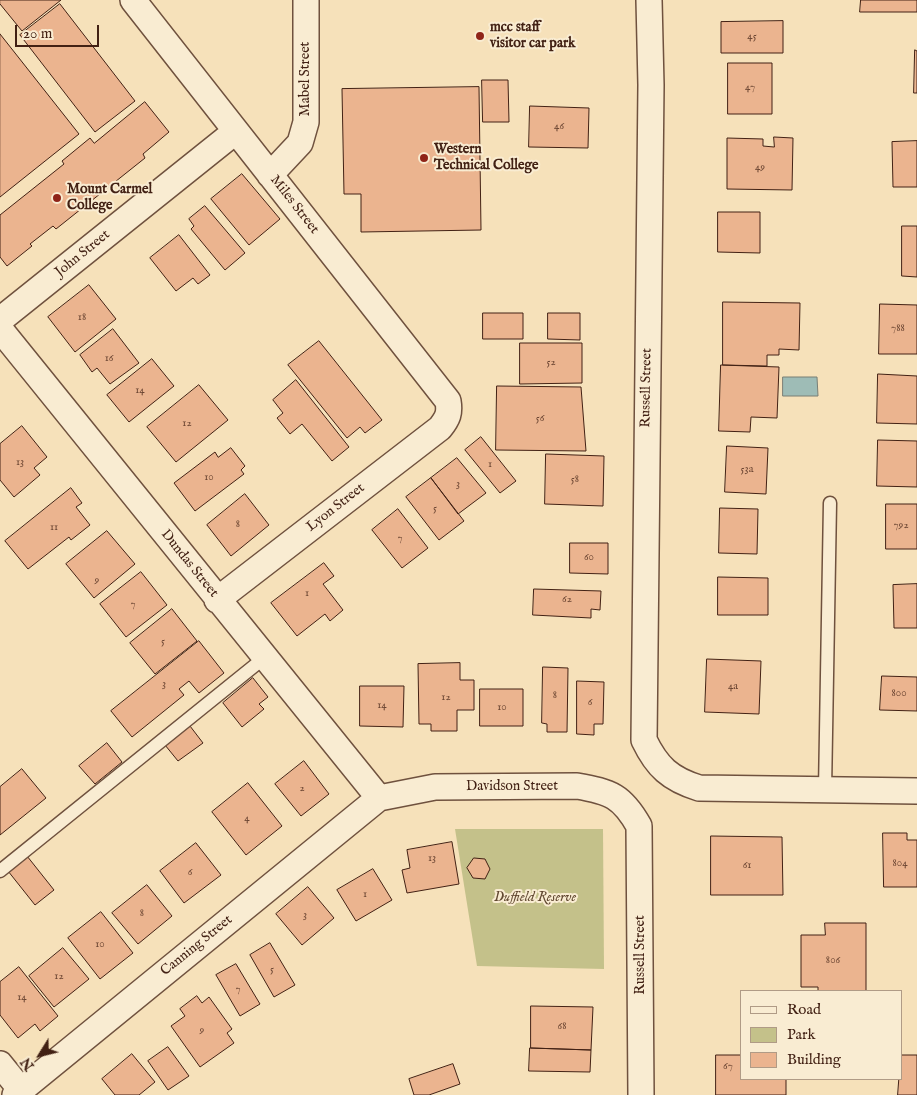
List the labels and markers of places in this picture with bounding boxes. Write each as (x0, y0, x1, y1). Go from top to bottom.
place label: mcc staff visitor car park (490, 20, 576, 52)
marker: mcc staff visitor car park (474, 30, 486, 42)
place label: Western Technical College (434, 142, 539, 174)
marker: Western Technical College (418, 152, 430, 164)
place label: Mount Carmel College (67, 182, 152, 214)
marker: Mount Carmel College (51, 192, 63, 204)

